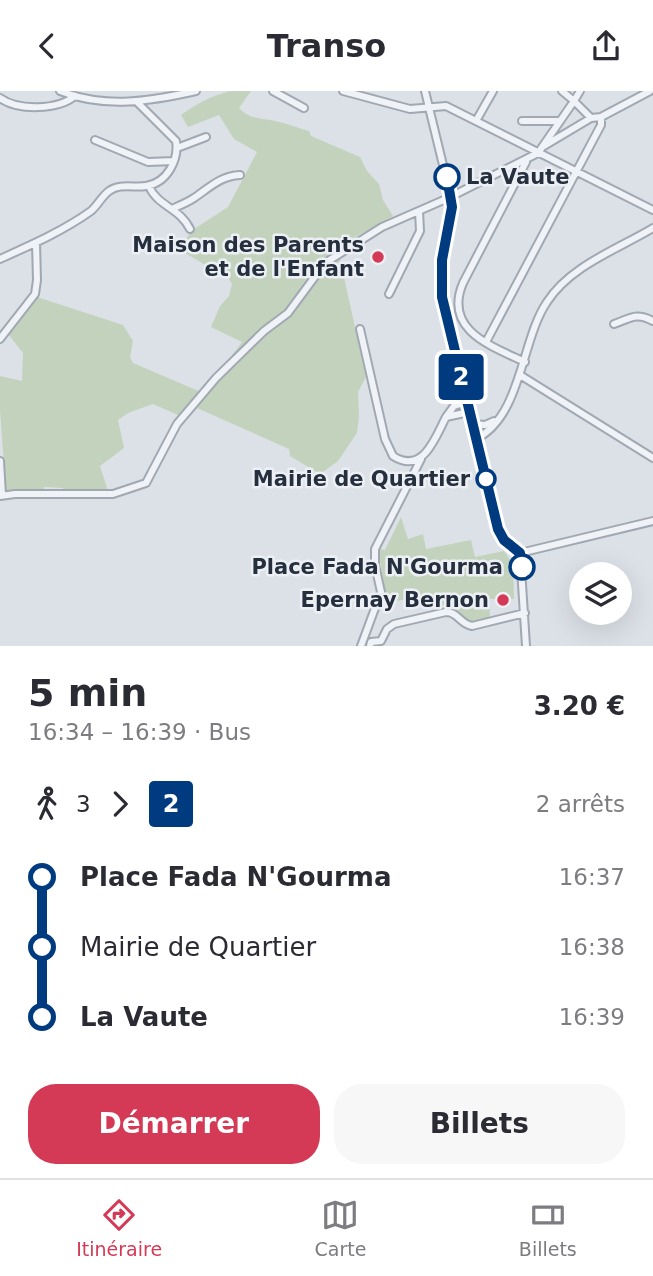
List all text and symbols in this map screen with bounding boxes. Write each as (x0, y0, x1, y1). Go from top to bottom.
icon: back (28, 27, 66, 65)
text: Transo (267, 27, 386, 65)
icon: share (587, 27, 625, 65)
marker: La Vaute (434, 164, 460, 190)
place label: La Vaute (466, 165, 569, 189)
place label: Maison des Parents et de l'Enfant (132, 233, 364, 281)
marker: Maison des Parents et de l'Enfant (370, 249, 386, 265)
line badge: 2 (438, 354, 484, 400)
text: 2 (453, 363, 469, 391)
place label: Mairie de Quartier (253, 467, 471, 491)
marker: Mairie de Quartier (476, 469, 496, 489)
marker: Place Fada N'Gourma (509, 554, 535, 580)
place label: Place Fada N'Gourma (251, 555, 503, 579)
map controls (569, 562, 632, 625)
button: layers (569, 562, 632, 625)
place label: Epernay Bernon (301, 588, 489, 612)
marker: Epernay Bernon (495, 592, 511, 608)
text: 5 min (28, 671, 147, 715)
text: 3.20 € (534, 691, 625, 721)
text: 16:34 – 16:39 · Bus (28, 719, 251, 745)
icon: walk (28, 785, 66, 823)
icon: forward (101, 785, 139, 823)
text: 2 (163, 790, 179, 818)
text: 3 (76, 791, 91, 817)
text: 2 arrêts (536, 791, 625, 817)
text: Place Fada N'Gourma (80, 862, 392, 892)
text: 16:37 (559, 864, 625, 890)
text: Mairie de Quartier (80, 932, 316, 962)
text: 16:38 (559, 934, 625, 960)
text: La Vaute (80, 1002, 208, 1032)
text: 16:39 (559, 1004, 625, 1030)
button: Démarrer (28, 1084, 320, 1164)
button: Billets (334, 1084, 625, 1164)
tab: Itinéraire (76, 1196, 162, 1260)
tab: Carte (315, 1196, 366, 1260)
tab: Billets (519, 1196, 577, 1260)

